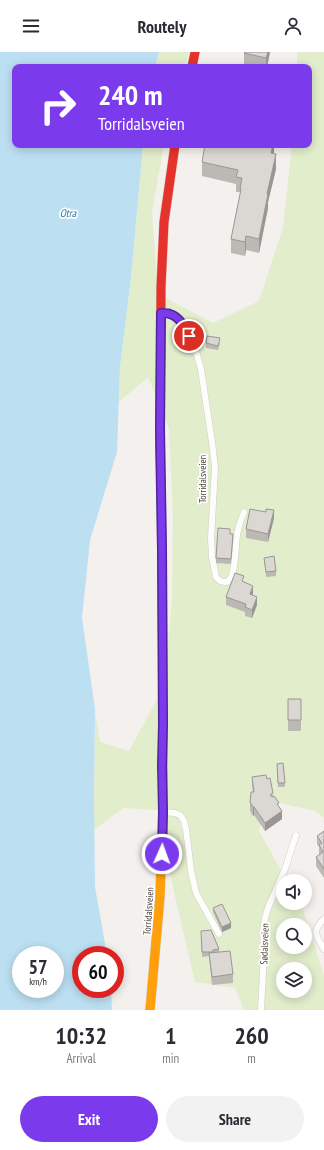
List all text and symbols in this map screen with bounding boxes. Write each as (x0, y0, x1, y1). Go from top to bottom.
icon: menu (20, 15, 42, 37)
text: Routely (138, 15, 186, 38)
icon: person (282, 15, 304, 37)
text: 240 m (98, 76, 162, 113)
icon: right (32, 80, 84, 132)
text: Torridalsveien (98, 112, 185, 135)
water label: Otra (60, 206, 77, 220)
pin (172, 319, 206, 353)
icon: arrive (178, 325, 200, 347)
street label: Torridalsveien (196, 455, 209, 503)
position arrow (141, 833, 183, 875)
map controls (276, 874, 312, 998)
button: sound (276, 874, 312, 910)
street label: Torridalsveien (140, 887, 157, 936)
button: search (276, 918, 312, 954)
street label: Sødalsveien (257, 923, 272, 965)
speed limit sign: 60 (72, 946, 124, 998)
text: 57 (28, 954, 48, 980)
button: layers (276, 962, 312, 998)
text: km/h (29, 975, 47, 988)
text: 10:32 (55, 1020, 107, 1051)
text: 1 (165, 1020, 176, 1051)
text: 260 (234, 1020, 269, 1051)
text: Arrival (66, 1050, 96, 1067)
text: min (162, 1050, 179, 1067)
text: m (247, 1050, 256, 1067)
button: Exit (20, 1096, 158, 1142)
button: Share (166, 1096, 304, 1142)

